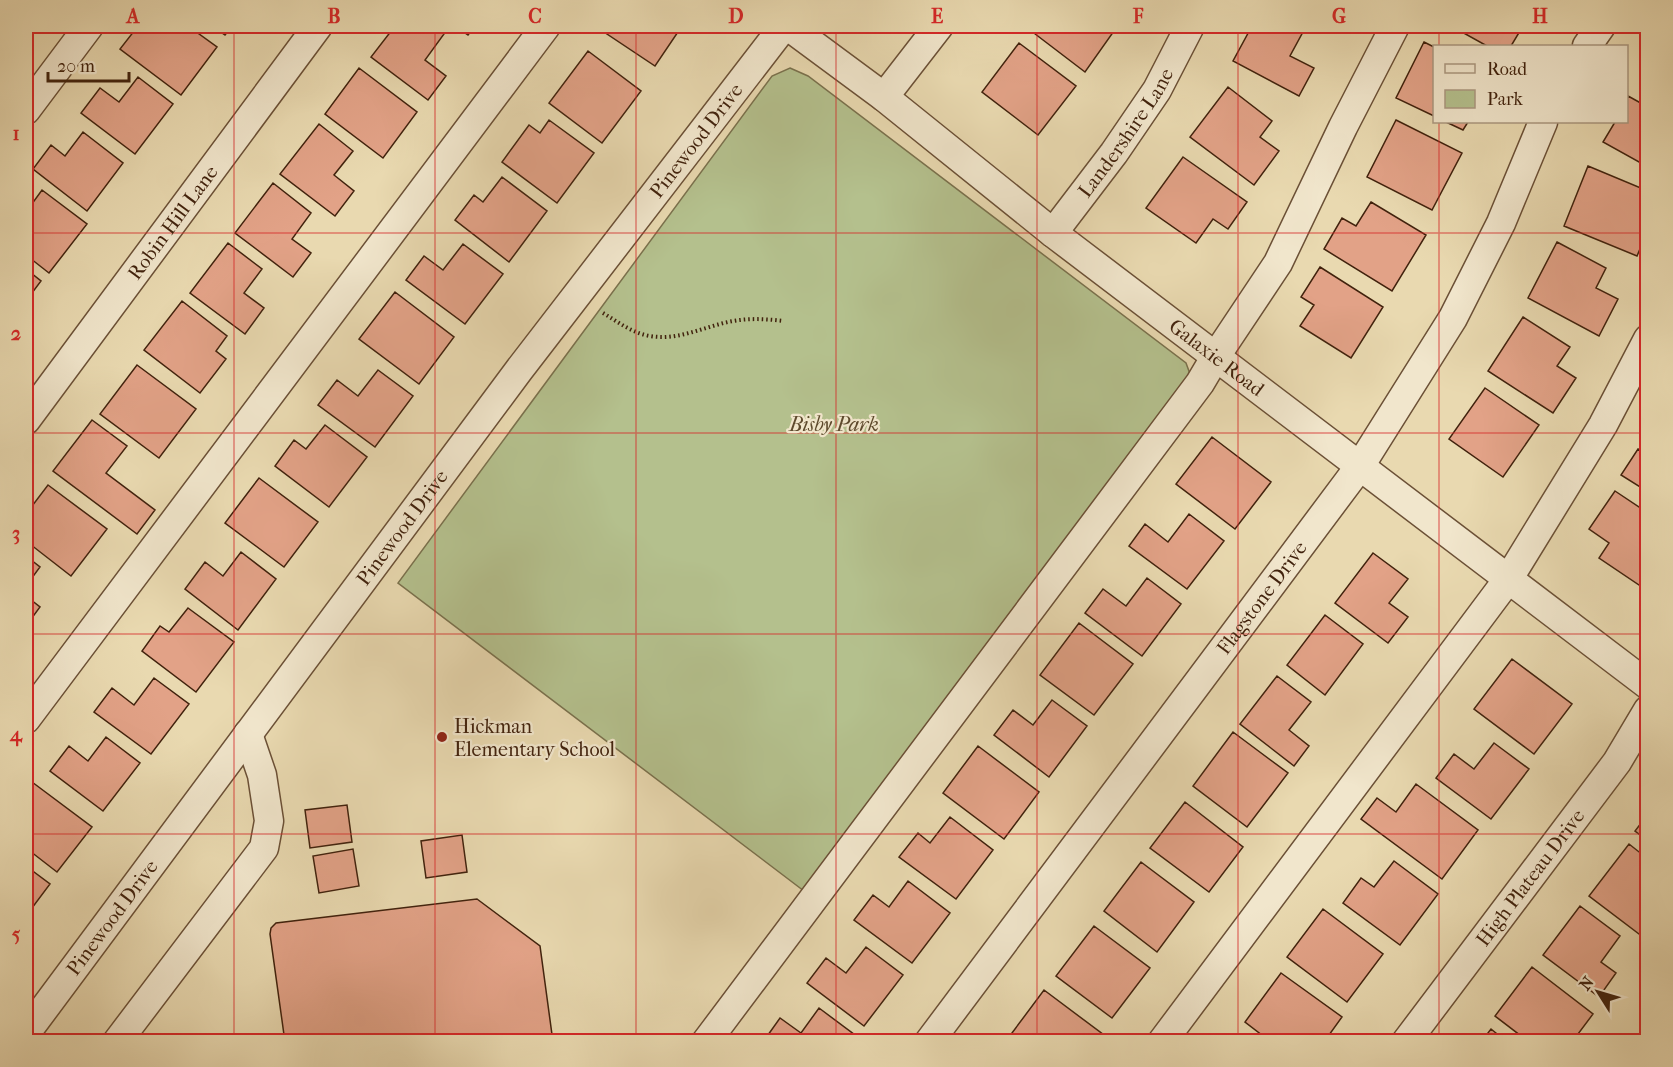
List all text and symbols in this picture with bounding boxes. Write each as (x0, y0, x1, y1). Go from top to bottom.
text: A (125, 5, 141, 28)
text: B (327, 5, 341, 28)
text: C (528, 5, 542, 28)
text: D (728, 5, 744, 28)
text: E (931, 5, 943, 28)
text: F (1132, 5, 1144, 28)
text: G (1332, 5, 1346, 28)
text: H (1532, 5, 1548, 28)
scale bar (48, 45, 129, 83)
legend (1433, 45, 1628, 123)
text: 20 m (57, 56, 95, 77)
text: Road (1487, 59, 1527, 80)
street label: Landershire Lane (1073, 64, 1178, 202)
street label: Pinewood Drive (645, 79, 747, 202)
text: Park (1487, 89, 1524, 110)
text: 1 (12, 122, 20, 145)
street label: Robin Hill Lane (123, 161, 222, 284)
street label: Galaxie Road (1165, 314, 1270, 401)
text: 2 (11, 322, 21, 345)
park label: Bisby Park (788, 413, 879, 436)
street label: Pinewood Drive (351, 465, 452, 590)
text: 3 (12, 522, 20, 545)
street label: Flagstone Drive (1212, 536, 1311, 659)
place label: Hickman Elementary School (454, 715, 616, 761)
text: 4 (9, 723, 23, 747)
marker: Hickman Elementary School (435, 730, 449, 744)
street label: High Plateau Drive (1471, 804, 1589, 950)
street label: Pinewood Drive (62, 855, 162, 980)
text: 5 (12, 923, 21, 946)
north arrow (1568, 962, 1628, 1022)
text: N (1575, 972, 1598, 994)

